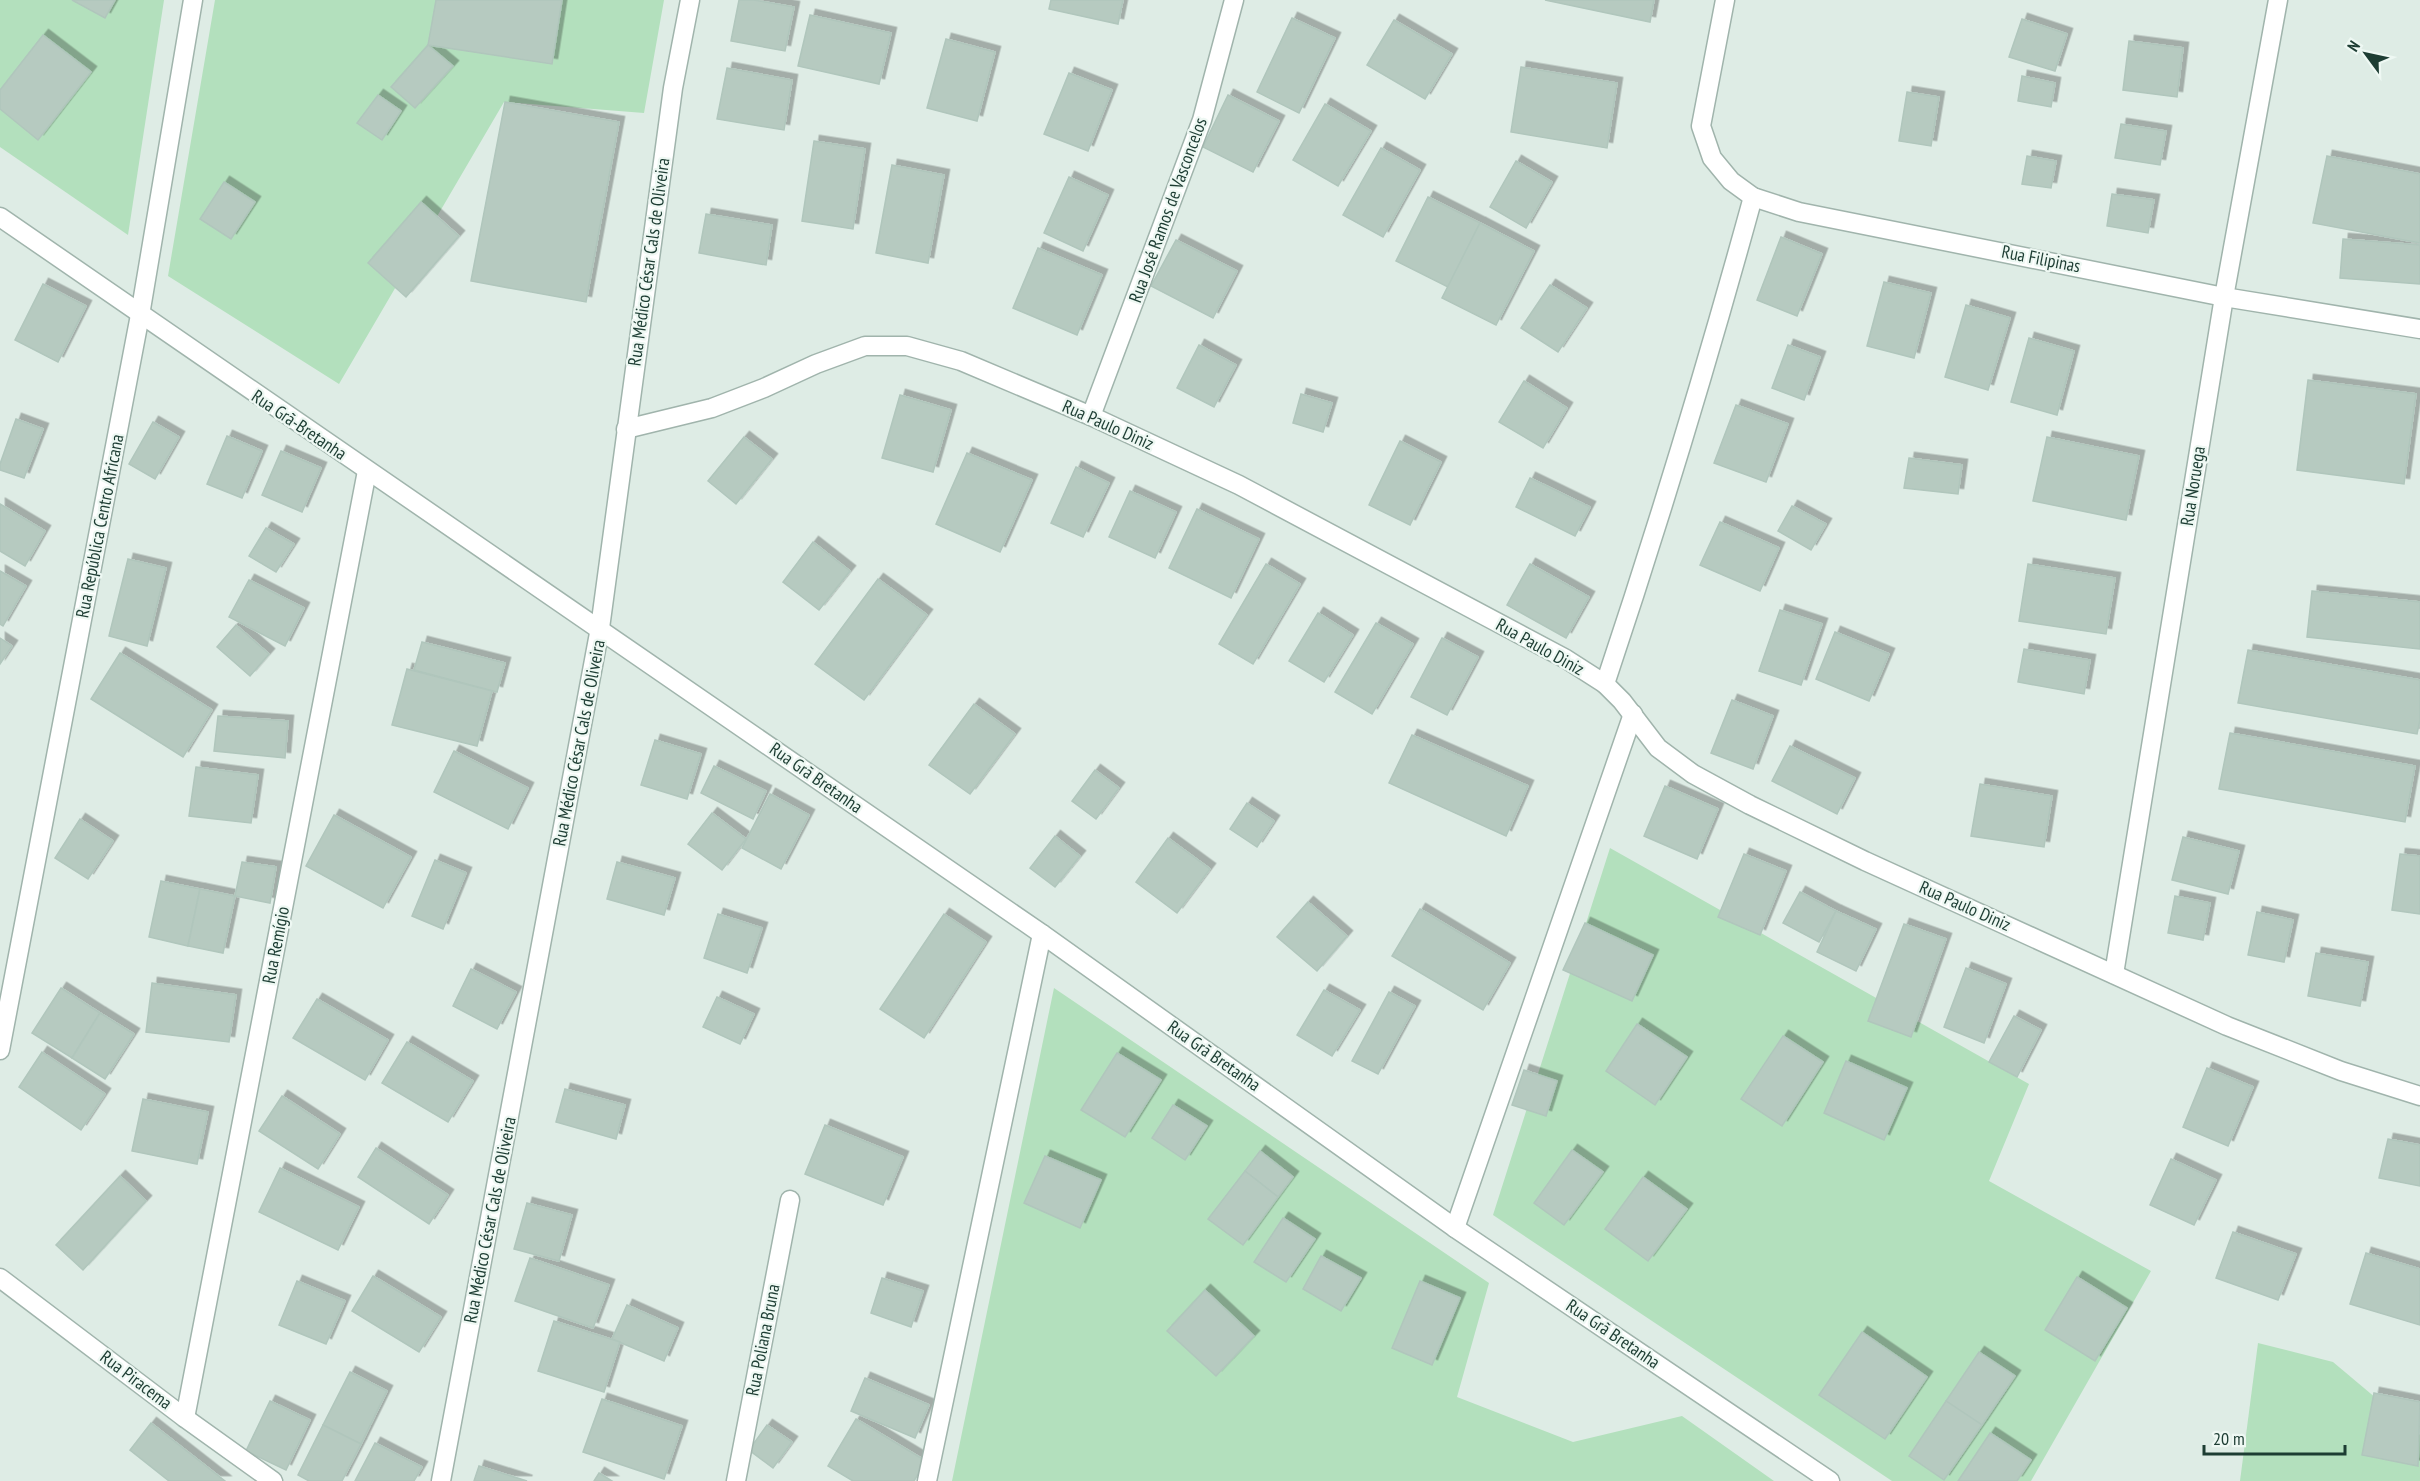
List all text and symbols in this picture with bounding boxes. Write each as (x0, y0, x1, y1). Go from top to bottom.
north arrow (2336, 24, 2396, 84)
text: N (2343, 37, 2364, 55)
street label: Rua José Ramos de Vasconcelos (1123, 114, 1212, 305)
street label: Rua Médico César Cals de Oliveira (623, 156, 674, 367)
street label: Rua Filipinas (2000, 240, 2082, 277)
street label: Rua Grã-Bretanha (247, 384, 351, 465)
street label: Rua Paulo Diniz (1059, 394, 1157, 455)
street label: Rua República Centro Africana (70, 432, 129, 620)
street label: Rua Noruega (2175, 445, 2210, 527)
street label: Rua Paulo Diniz (1492, 613, 1588, 680)
street label: Rua Médico César Cals de Oliveira (547, 638, 610, 848)
street label: Rua Grã Bretanha (765, 737, 867, 818)
street label: Rua Paulo Diniz (1916, 875, 2014, 936)
street label: Rua Remígio (257, 904, 294, 985)
street label: Rua Grã Bretanha (1163, 1015, 1265, 1096)
street label: Rua Médico César Cals de Oliveira (458, 1115, 521, 1325)
street label: Rua Poliana Bruna (740, 1282, 785, 1398)
street label: Rua Grã Bretanha (1562, 1294, 1665, 1373)
street label: Rua Piracema (96, 1345, 177, 1414)
scale bar (2204, 1418, 2345, 1456)
text: 20 m (2213, 1427, 2245, 1450)

